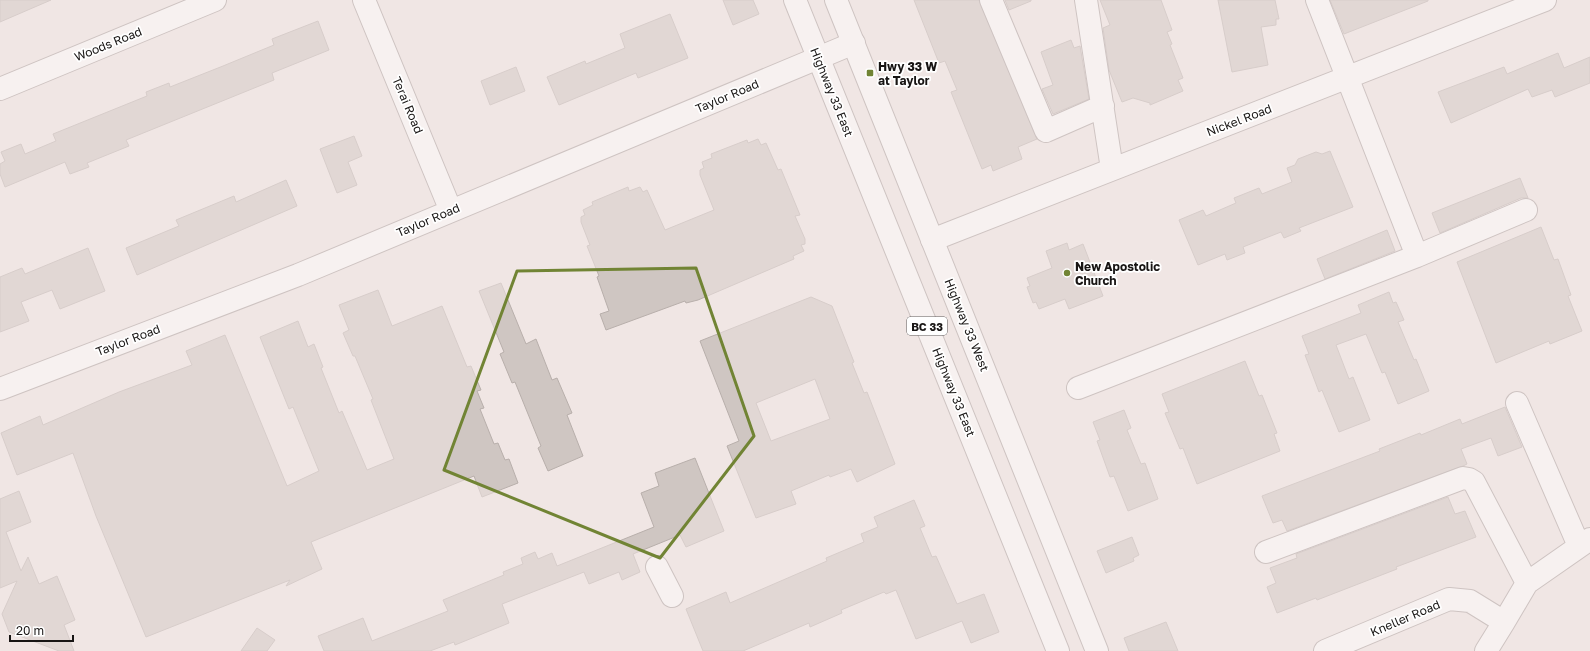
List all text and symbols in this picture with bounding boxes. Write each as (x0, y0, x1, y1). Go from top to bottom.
street label: Woods Road (72, 24, 144, 64)
street label: Highway 33 East (807, 45, 857, 139)
place label: Hwy 33 W at Taylor (878, 59, 937, 88)
marker: Hwy 33 W at Taylor (865, 68, 875, 78)
street label: Terai Road (389, 74, 427, 136)
street label: Taylor Road (693, 76, 761, 116)
street label: Nickel Road (1204, 101, 1274, 139)
street label: Taylor Road (394, 200, 462, 240)
place label: New Apostolic Church (1075, 259, 1160, 288)
marker: New Apostolic Church (1062, 268, 1072, 278)
street label: Highway 33 West (942, 276, 993, 374)
road number: BC 33 (907, 317, 947, 335)
street label: Taylor Road (94, 321, 162, 359)
street label: Highway 33 East (929, 345, 979, 439)
street label: Kneller Road (1368, 597, 1442, 639)
scale bar (10, 617, 73, 643)
text: 20 m (16, 623, 44, 638)

